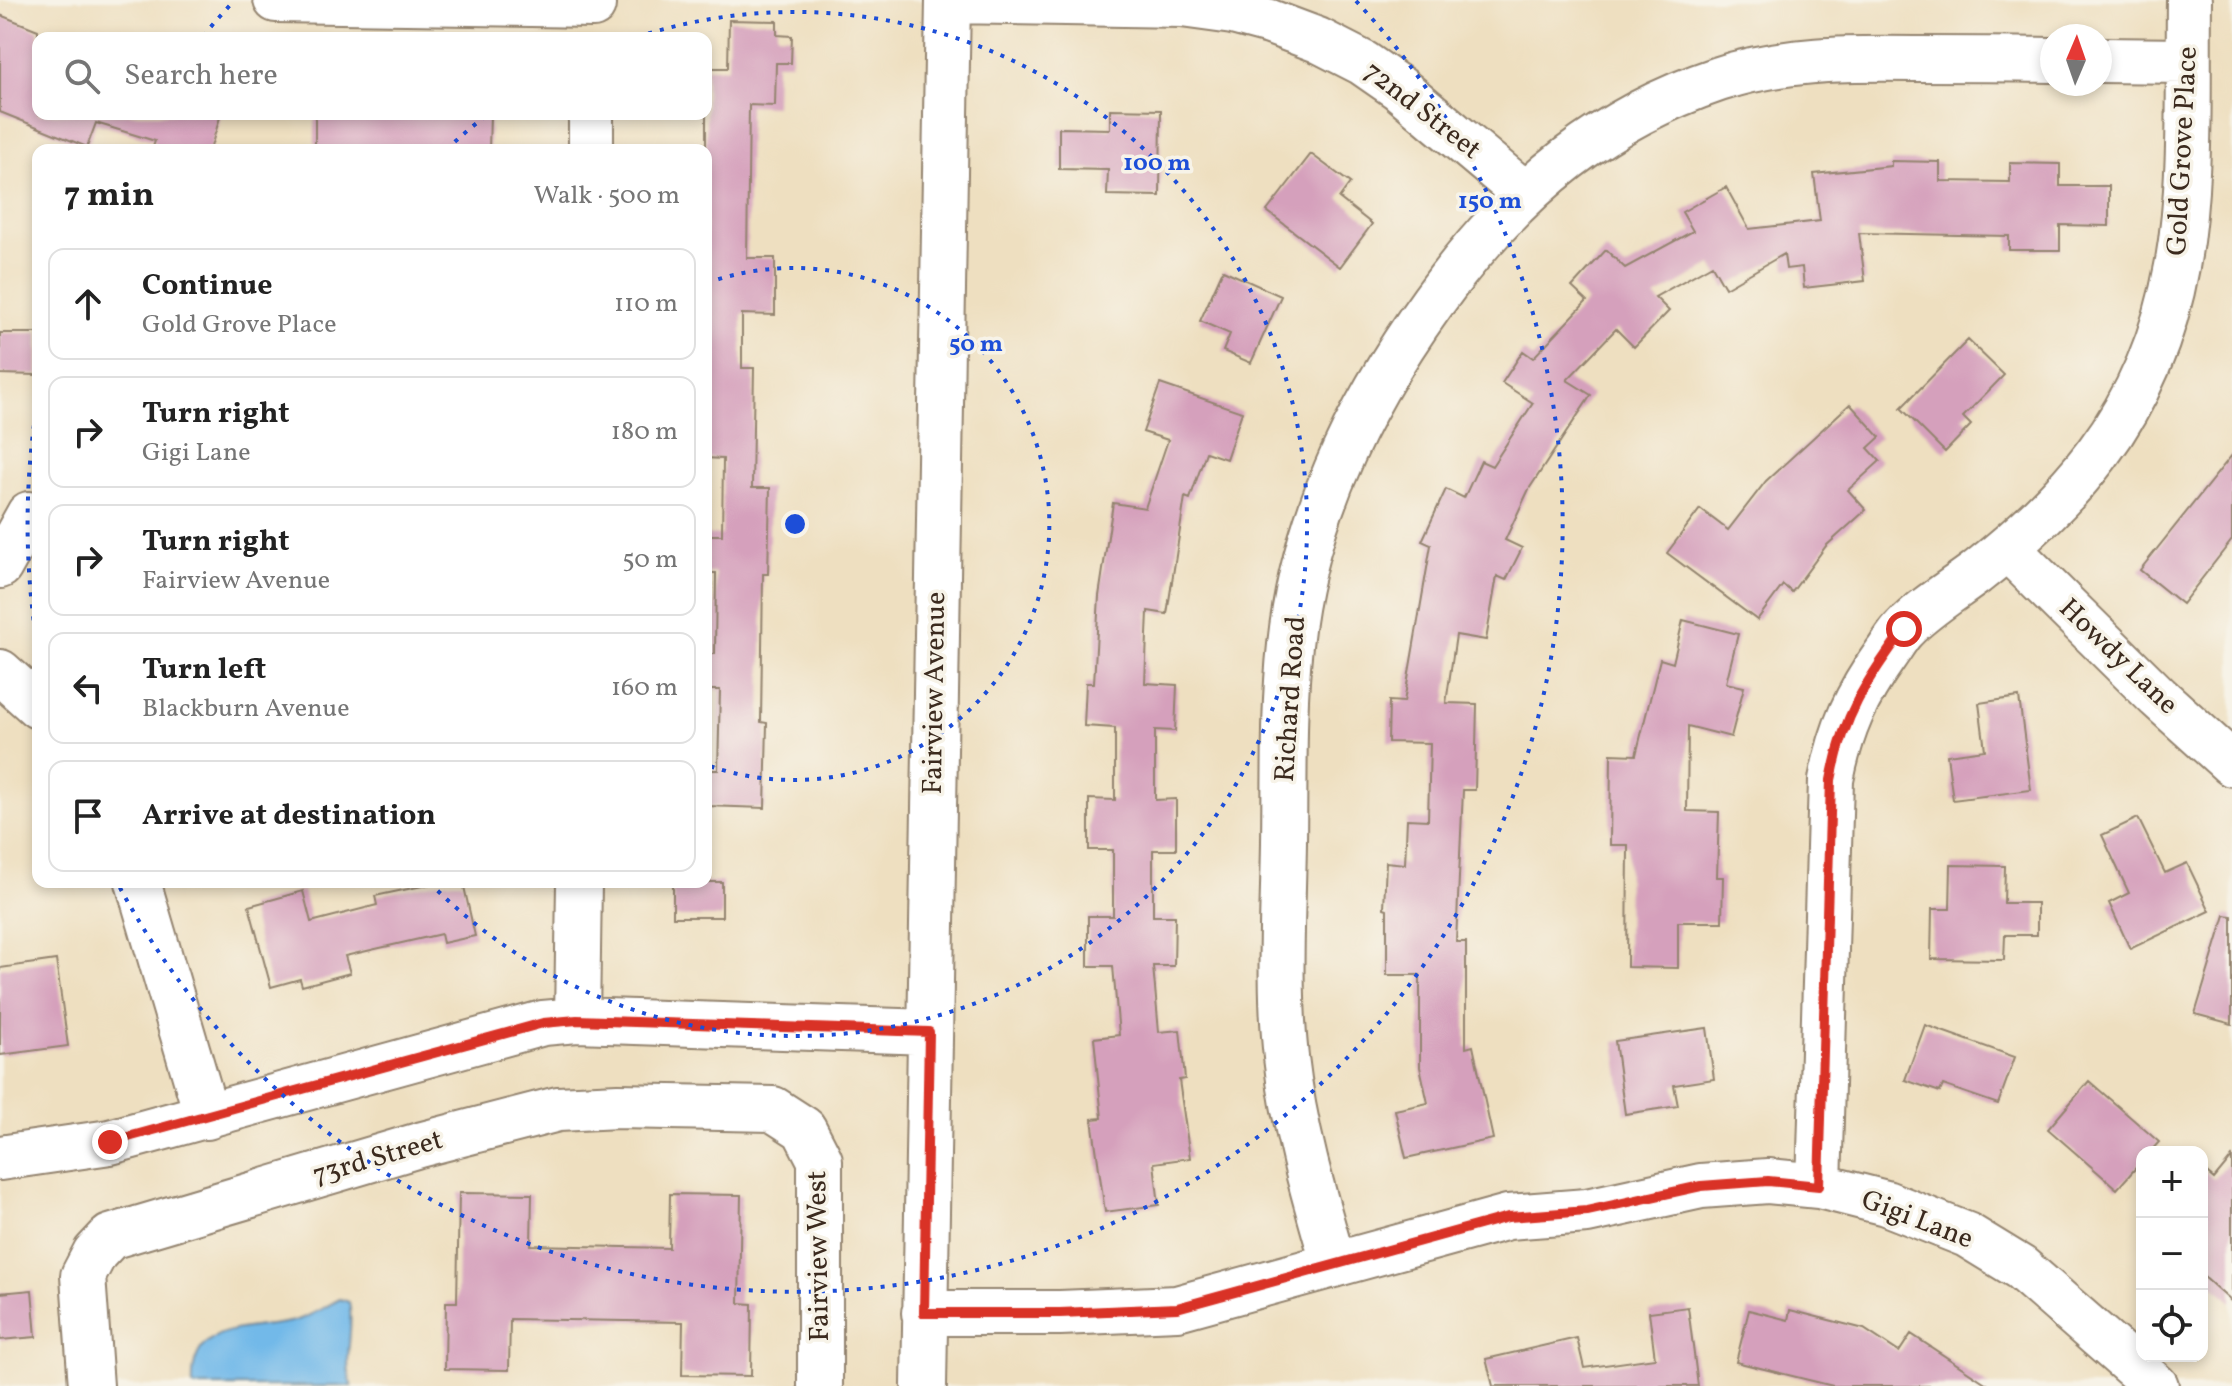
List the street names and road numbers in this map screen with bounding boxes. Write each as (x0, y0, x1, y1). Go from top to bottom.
street label: Gold Grove Place (2158, 45, 2208, 257)
street label: 72nd Street (1355, 53, 1489, 169)
street label: Howdy Lane (2050, 590, 2186, 724)
street label: Fairview Avenue (914, 591, 956, 795)
street label: Richard Road (1266, 615, 1316, 783)
street label: 73rd Street (308, 1121, 448, 1195)
street label: Fairview West (798, 1170, 840, 1342)
street label: Gigi Lane (1855, 1181, 1979, 1259)

